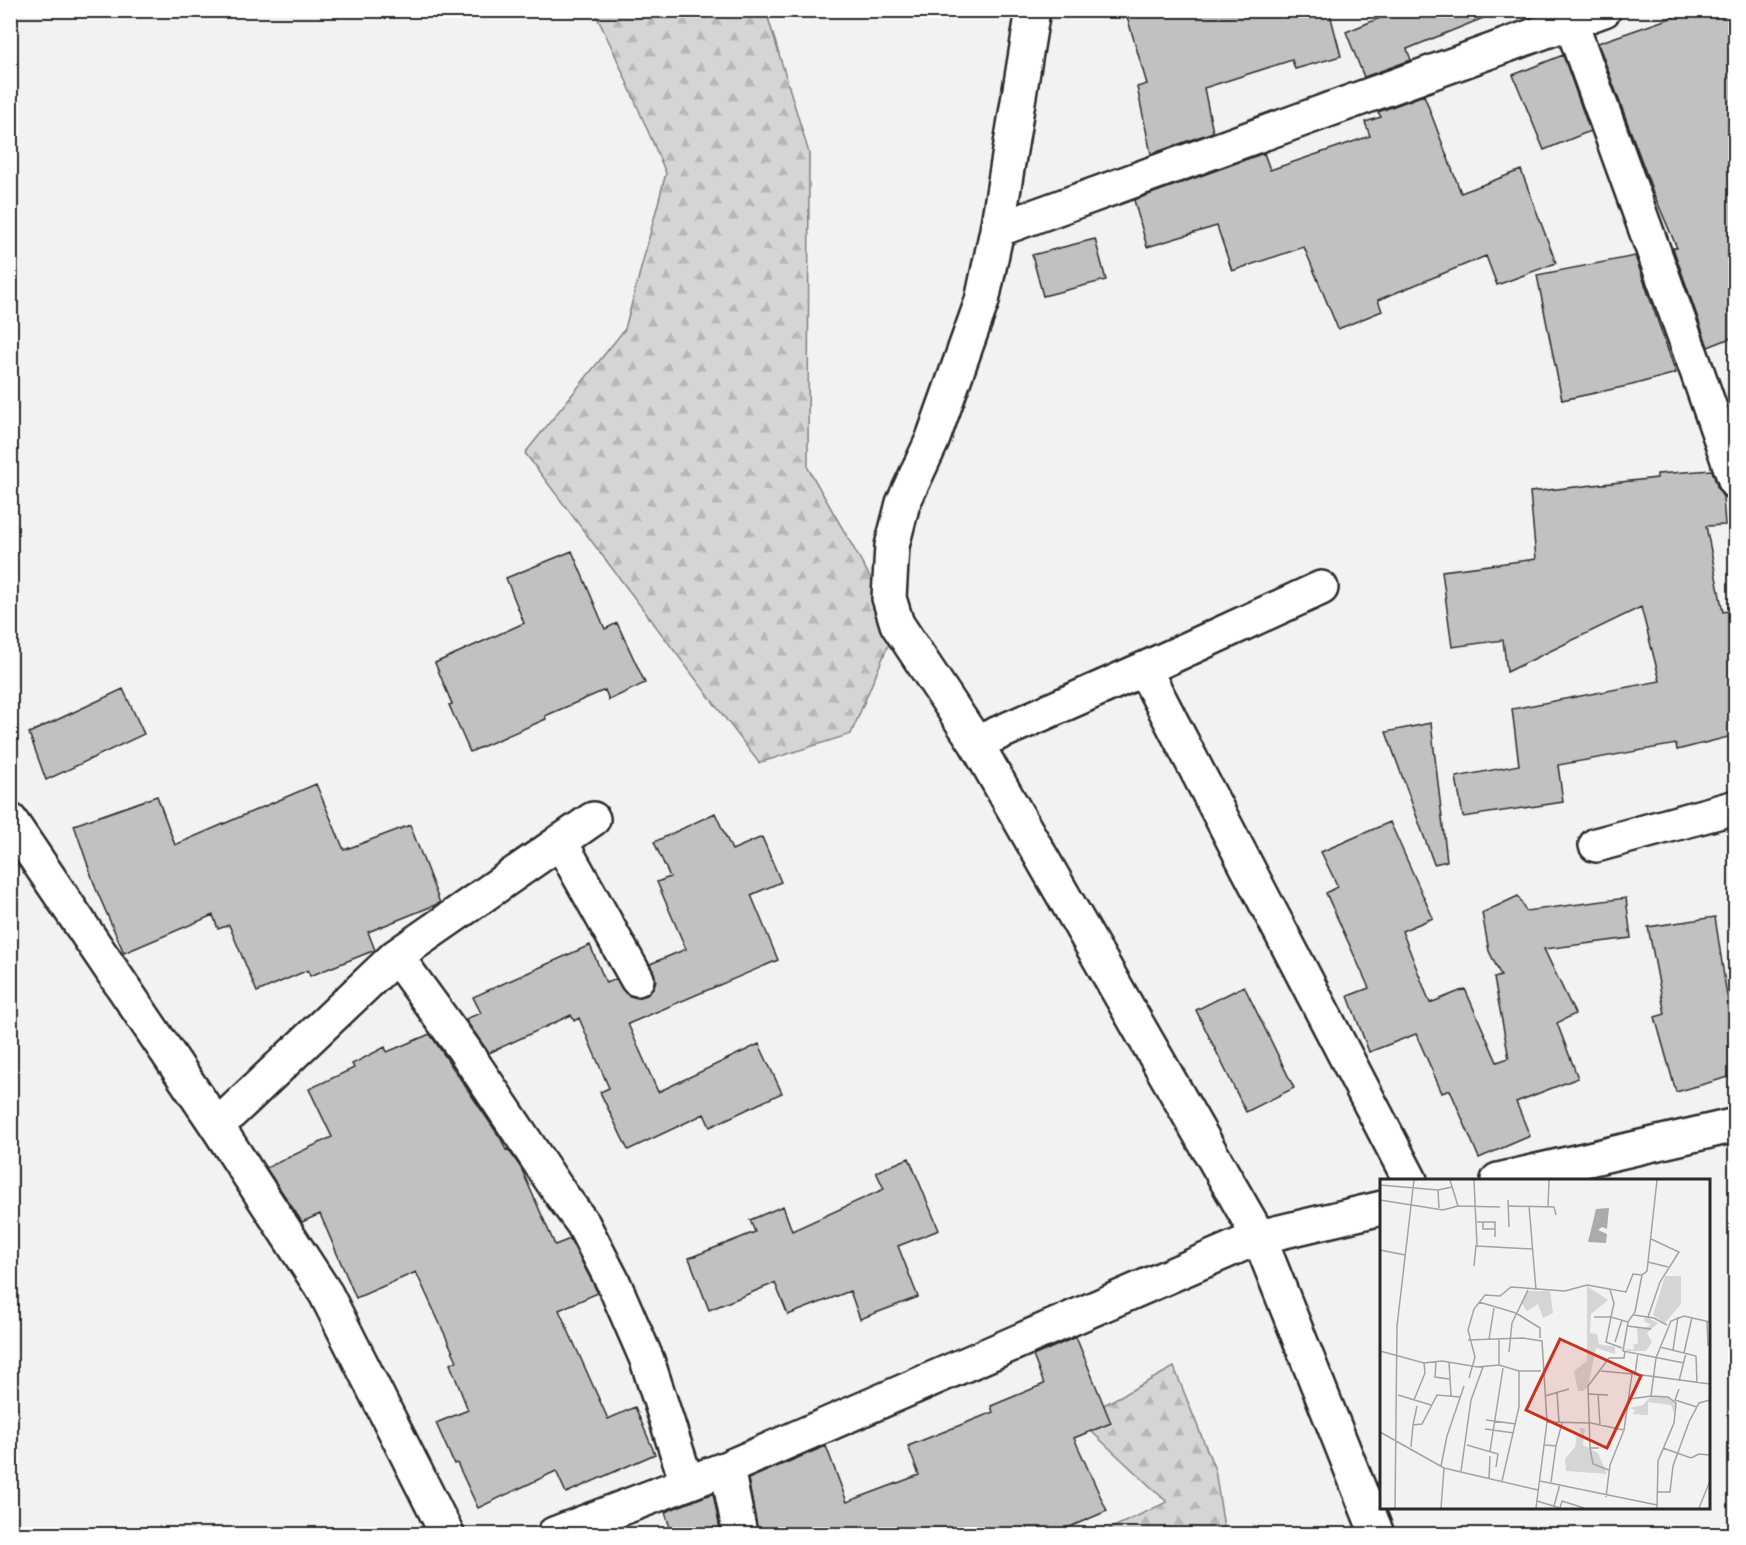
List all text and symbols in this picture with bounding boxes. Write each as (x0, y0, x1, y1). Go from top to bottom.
inset map (1380, 1179, 1710, 1509)

